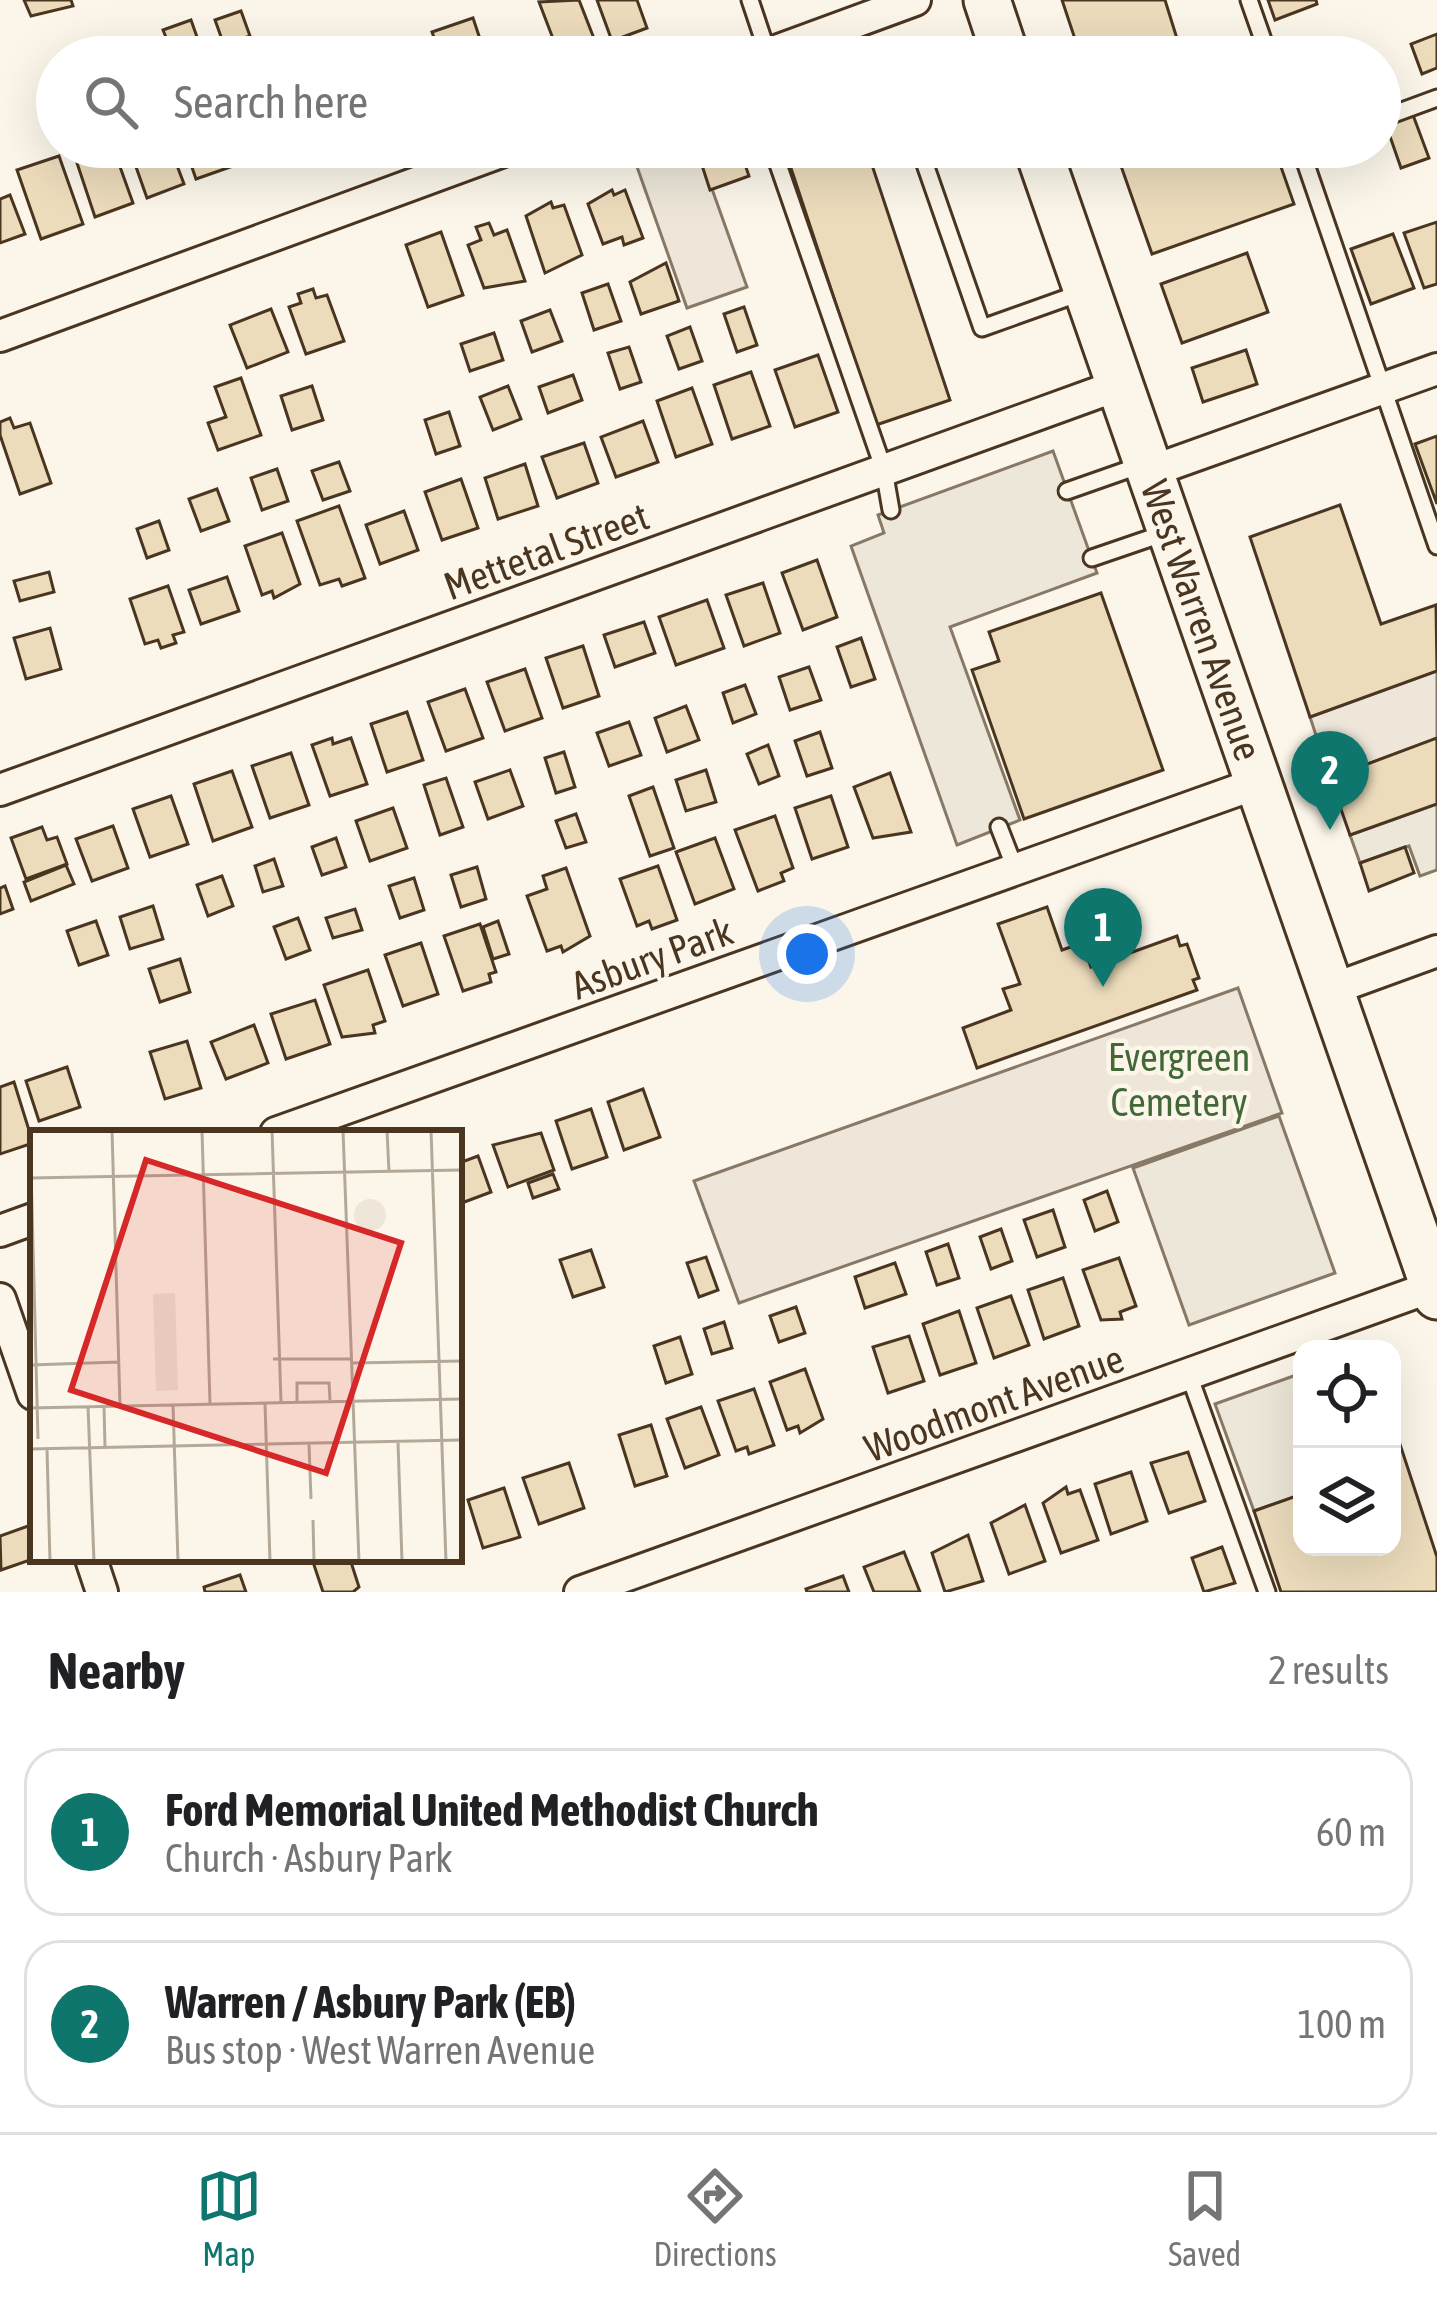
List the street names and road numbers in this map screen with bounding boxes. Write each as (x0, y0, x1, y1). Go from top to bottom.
street label: West Warren Avenue (1133, 474, 1271, 766)
street label: Mettetal Street (438, 494, 654, 608)
street label: Asbury Park (565, 909, 739, 1007)
street label: Woodmont Avenue (859, 1336, 1129, 1470)

